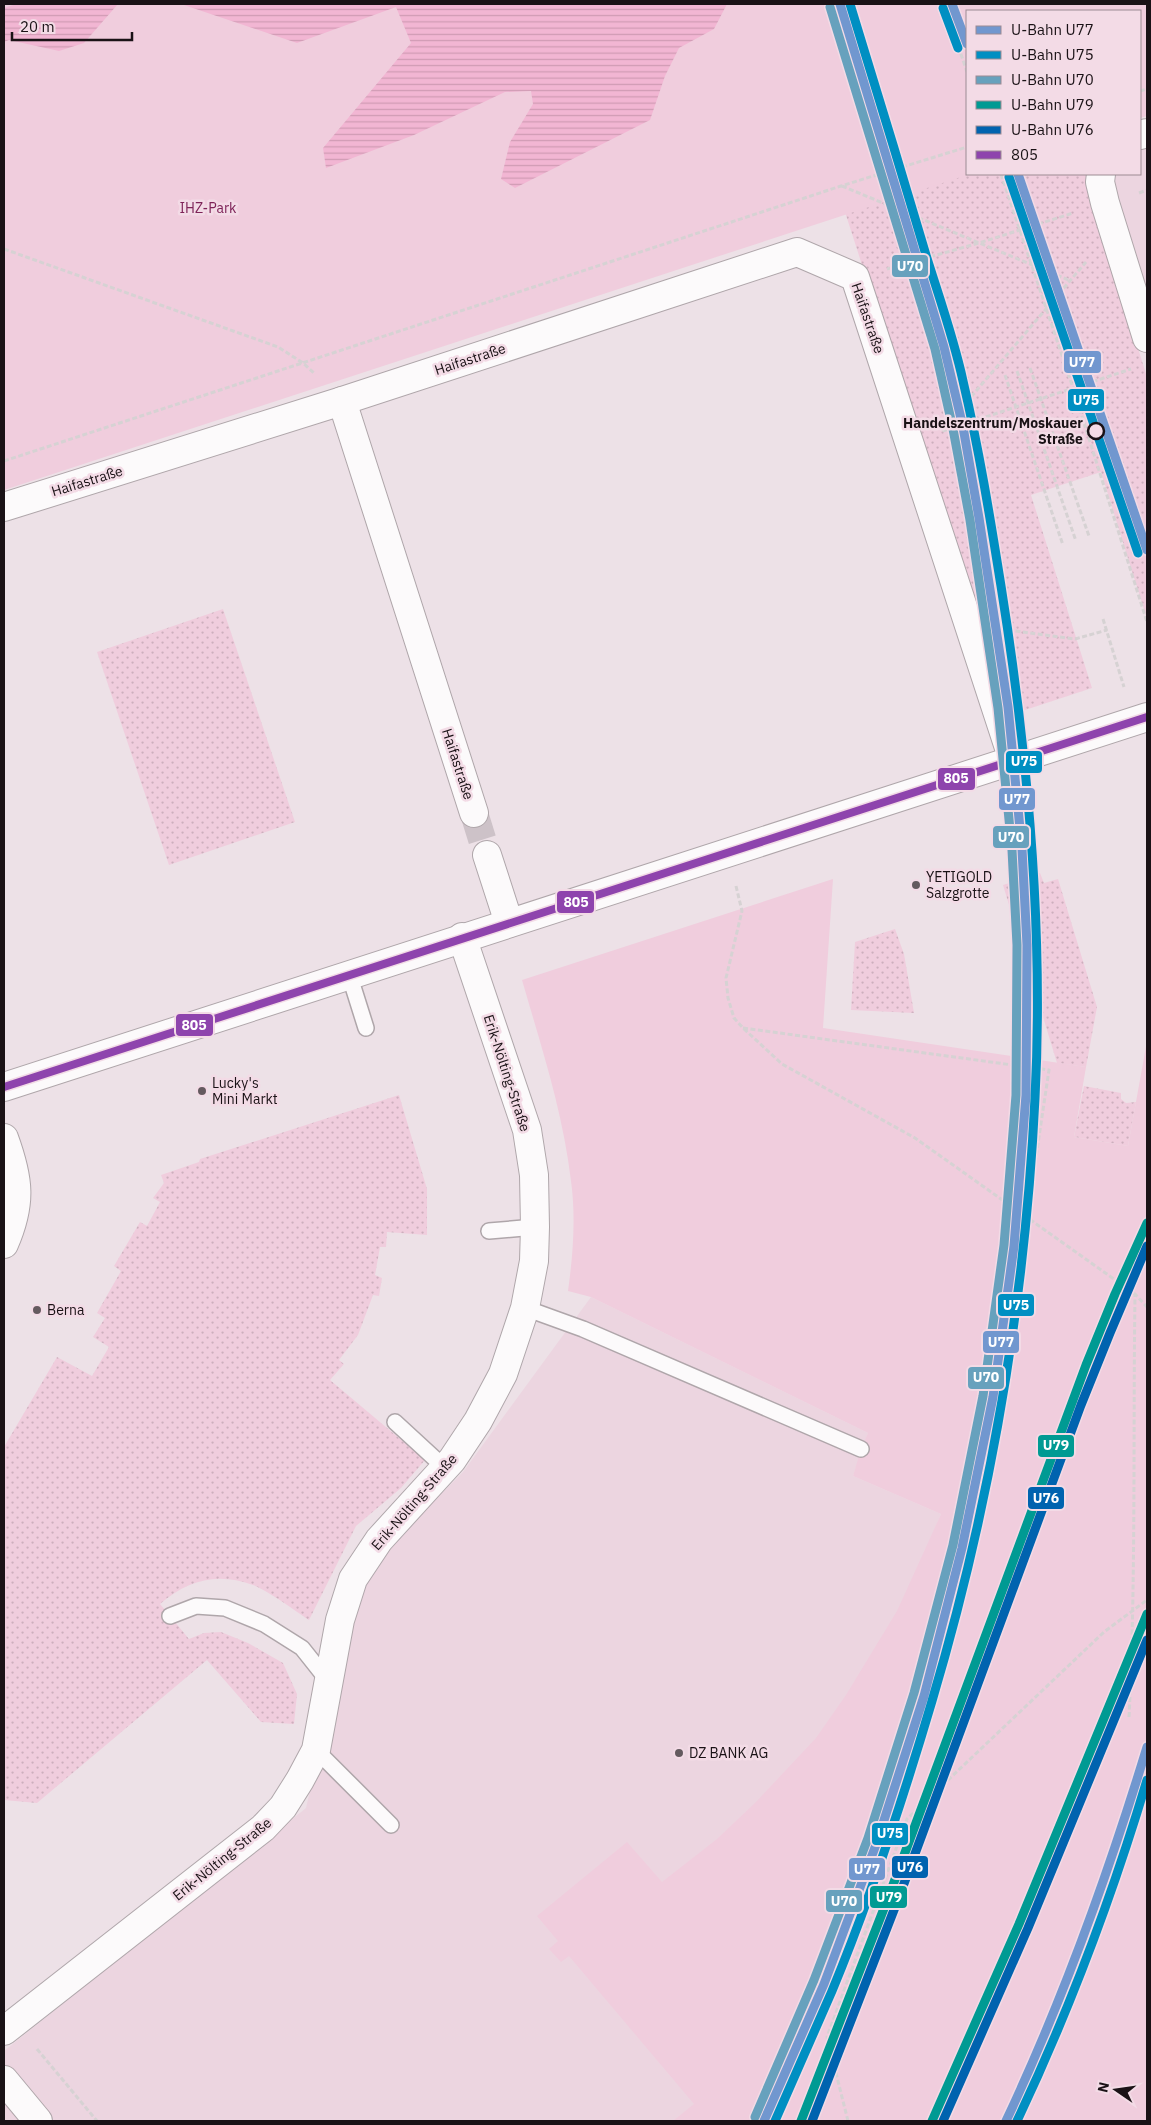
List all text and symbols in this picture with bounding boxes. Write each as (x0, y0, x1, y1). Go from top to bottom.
scale bar (12, 10, 132, 42)
legend (966, 10, 1141, 175)
text: 20 m (20, 17, 55, 36)
text: U-Bahn U77 (1011, 20, 1094, 39)
text: U-Bahn U75 (1011, 45, 1094, 64)
text: U-Bahn U70 (1011, 70, 1094, 89)
text: U-Bahn U79 (1011, 95, 1094, 114)
text: U-Bahn U76 (1011, 120, 1094, 139)
text: 805 (1011, 145, 1038, 164)
park label: IHZ-Park (180, 199, 237, 217)
line badge: U70 (891, 254, 929, 278)
text: U70 (897, 257, 923, 275)
street label: Haifastraße (847, 280, 889, 356)
street label: Haifastraße (432, 339, 508, 379)
line badge: U77 (1063, 350, 1102, 374)
text: U77 (1069, 353, 1095, 371)
line badge: U75 (1067, 388, 1105, 412)
text: U75 (1073, 391, 1099, 409)
place label: Handelszentrum/Moskauer Straße (903, 414, 1083, 448)
marker: Handelszentrum/Moskauer Straße (1087, 422, 1105, 440)
street label: Haifastraße (49, 462, 125, 500)
street label: Haifastraße (438, 726, 478, 802)
line badge: U75 (1005, 750, 1043, 774)
text: U75 (1011, 752, 1037, 770)
line badge: 805 (937, 767, 976, 791)
text: 805 (943, 769, 969, 787)
line badge: U77 (998, 787, 1036, 811)
text: U77 (1004, 790, 1030, 808)
line badge: U70 (992, 825, 1030, 849)
text: U70 (998, 828, 1024, 846)
place label: YETIGOLD Salzgrotte (926, 868, 992, 902)
marker: YETIGOLD Salzgrotte (910, 879, 922, 891)
line badge: 805 (556, 890, 595, 914)
text: 805 (563, 893, 589, 911)
street label: Erik-Nölting-Straße (480, 1012, 534, 1134)
line badge: 805 (175, 1013, 214, 1037)
text: 805 (181, 1016, 207, 1034)
place label: Lucky's Mini Markt (212, 1074, 278, 1108)
marker: Lucky's Mini Markt (196, 1085, 208, 1097)
line badge: U75 (997, 1293, 1035, 1317)
text: U75 (1003, 1296, 1029, 1314)
place label: Berna (47, 1301, 85, 1319)
marker: Berna (31, 1304, 43, 1316)
line badge: U77 (982, 1330, 1020, 1354)
text: U77 (988, 1333, 1014, 1351)
line badge: U70 (967, 1366, 1005, 1390)
text: U70 (973, 1368, 999, 1386)
line badge: U79 (1037, 1434, 1075, 1458)
text: U79 (1043, 1436, 1069, 1454)
street label: Erik-Nölting-Straße (367, 1450, 461, 1554)
line badge: U76 (1027, 1486, 1065, 1510)
text: U76 (1033, 1489, 1059, 1507)
place label: DZ BANK AG (689, 1744, 768, 1762)
marker: DZ BANK AG (673, 1747, 685, 1759)
street label: Erik-Nölting-Straße (169, 1813, 275, 1904)
line badge: U75 (871, 1822, 909, 1846)
text: U75 (877, 1824, 903, 1842)
line badge: U76 (891, 1855, 929, 1879)
line badge: U77 (848, 1857, 886, 1881)
text: U76 (897, 1858, 923, 1876)
text: U77 (854, 1860, 880, 1878)
line badge: U79 (869, 1885, 908, 1909)
text: U79 (876, 1888, 902, 1906)
line badge: U70 (825, 1889, 863, 1913)
text: U70 (831, 1892, 857, 1910)
north arrow (1091, 2065, 1141, 2115)
text: N (1093, 2080, 1113, 2094)

